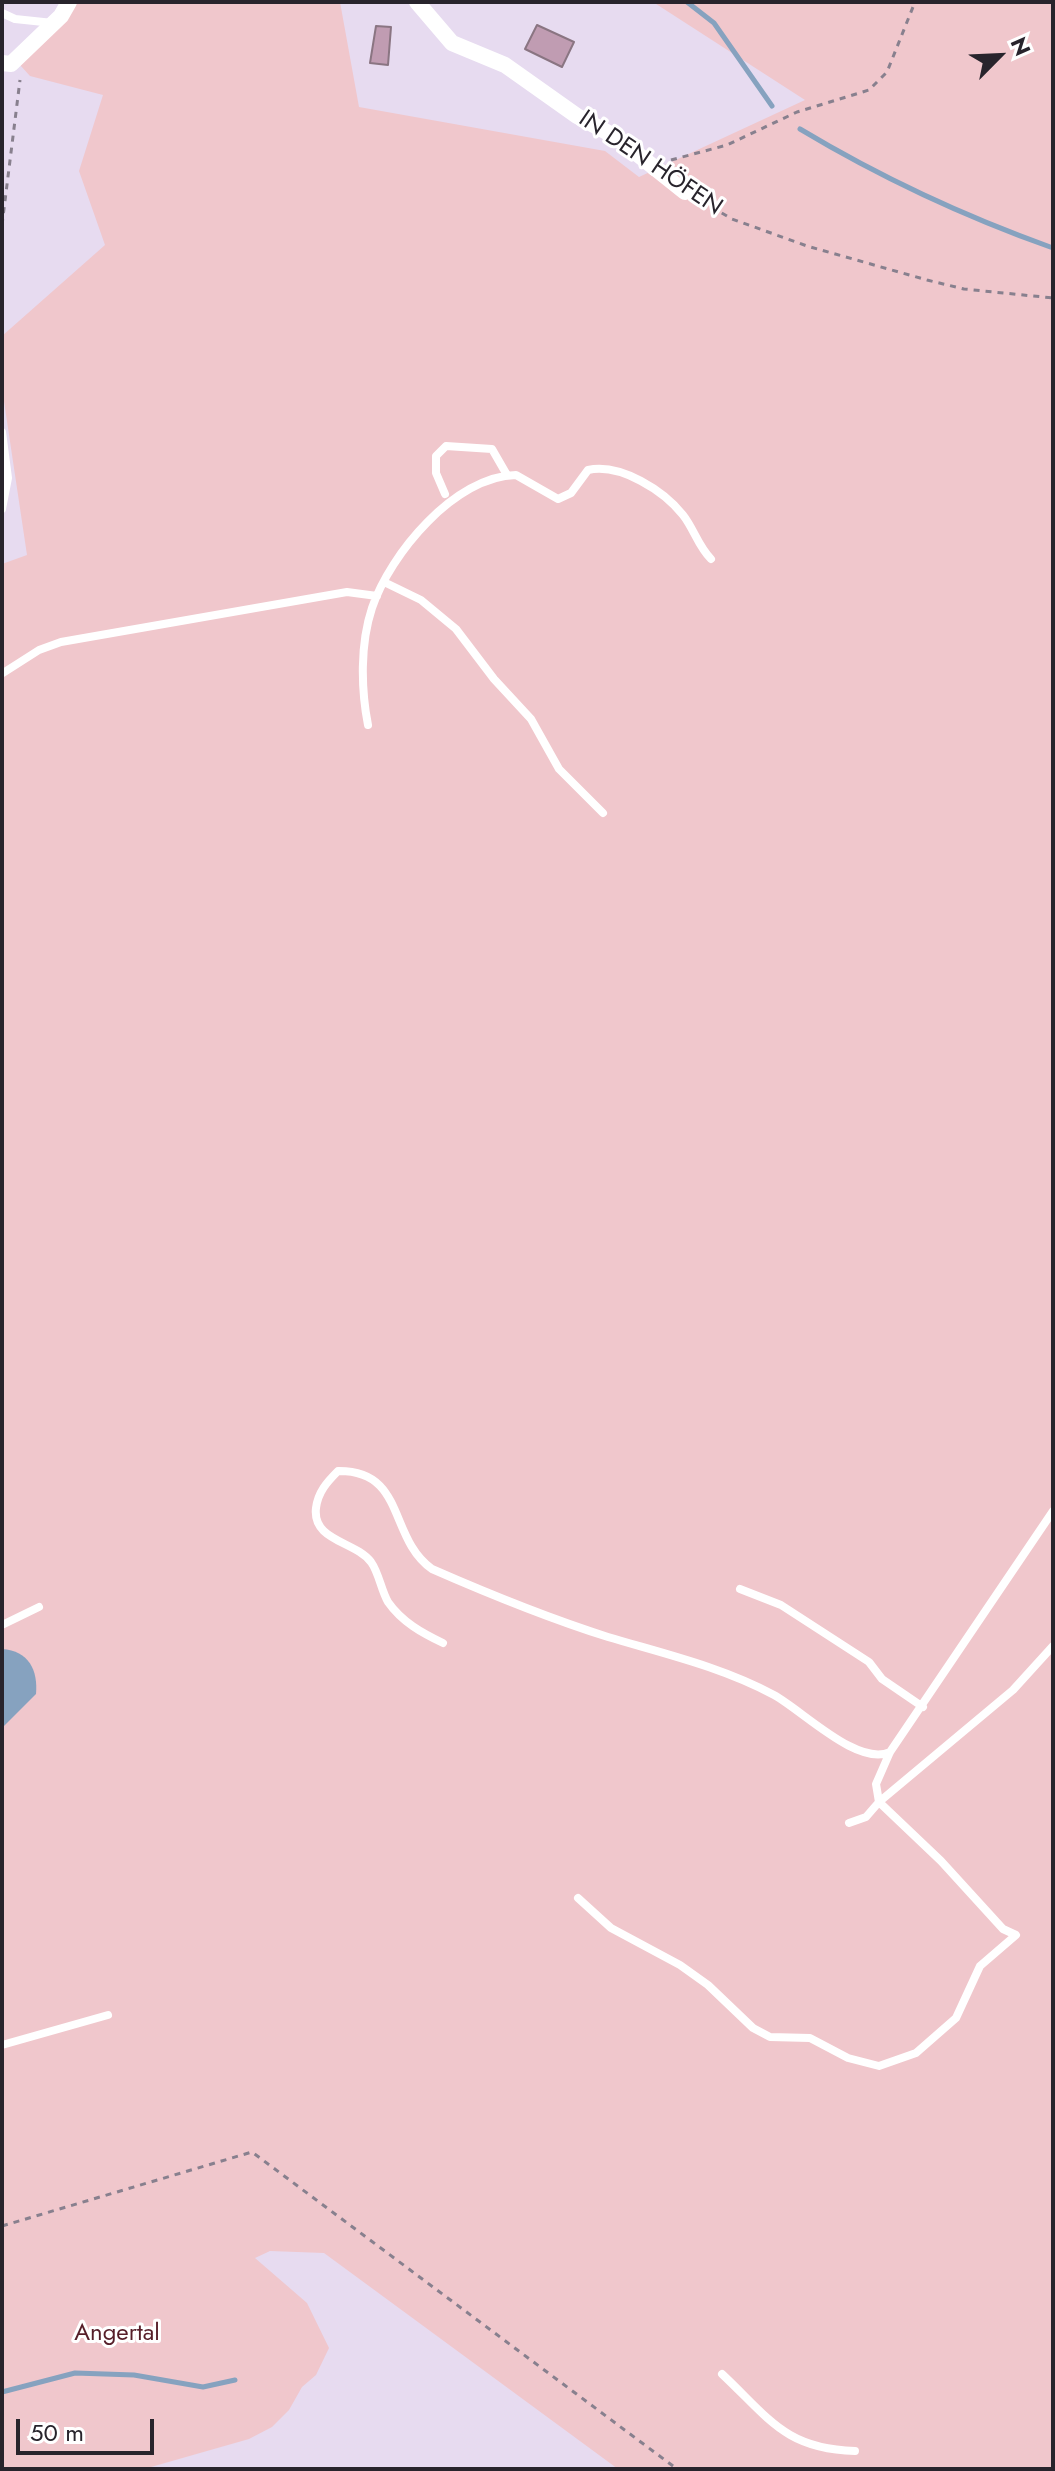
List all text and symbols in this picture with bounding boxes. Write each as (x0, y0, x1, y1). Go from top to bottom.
north arrow (959, 16, 1039, 96)
text: N (1003, 32, 1039, 61)
street label: IN DEN HÖFEN (573, 105, 727, 223)
park label: Angertal (74, 2320, 160, 2348)
scale bar (20, 2403, 158, 2453)
text: 50 m (30, 2415, 84, 2450)

